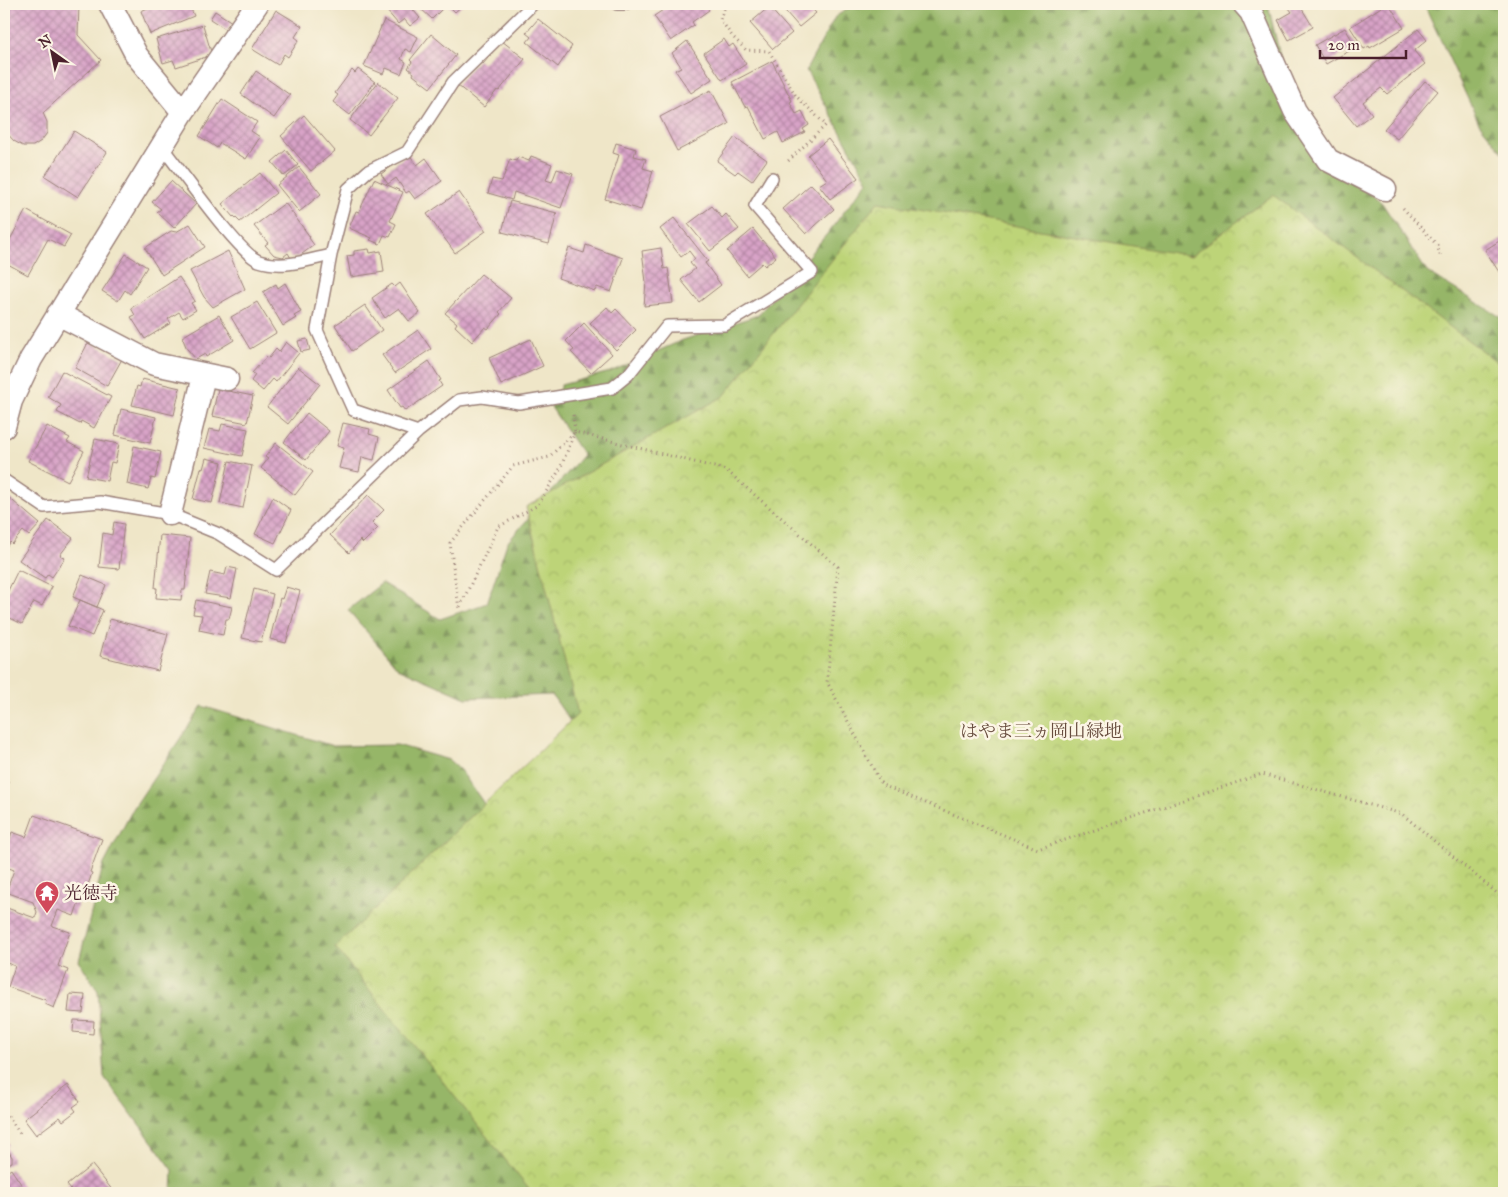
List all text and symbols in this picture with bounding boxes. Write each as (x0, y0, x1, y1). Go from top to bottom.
north arrow (28, 28, 78, 78)
scale bar (1320, 28, 1407, 60)
text: N (36, 31, 55, 52)
text: 20 m (1328, 36, 1360, 54)
park label: はやま三ヵ岡山緑地 (960, 720, 1122, 742)
temple icon: 光徳寺 (34, 880, 60, 914)
place label: 光徳寺 (64, 882, 118, 904)

